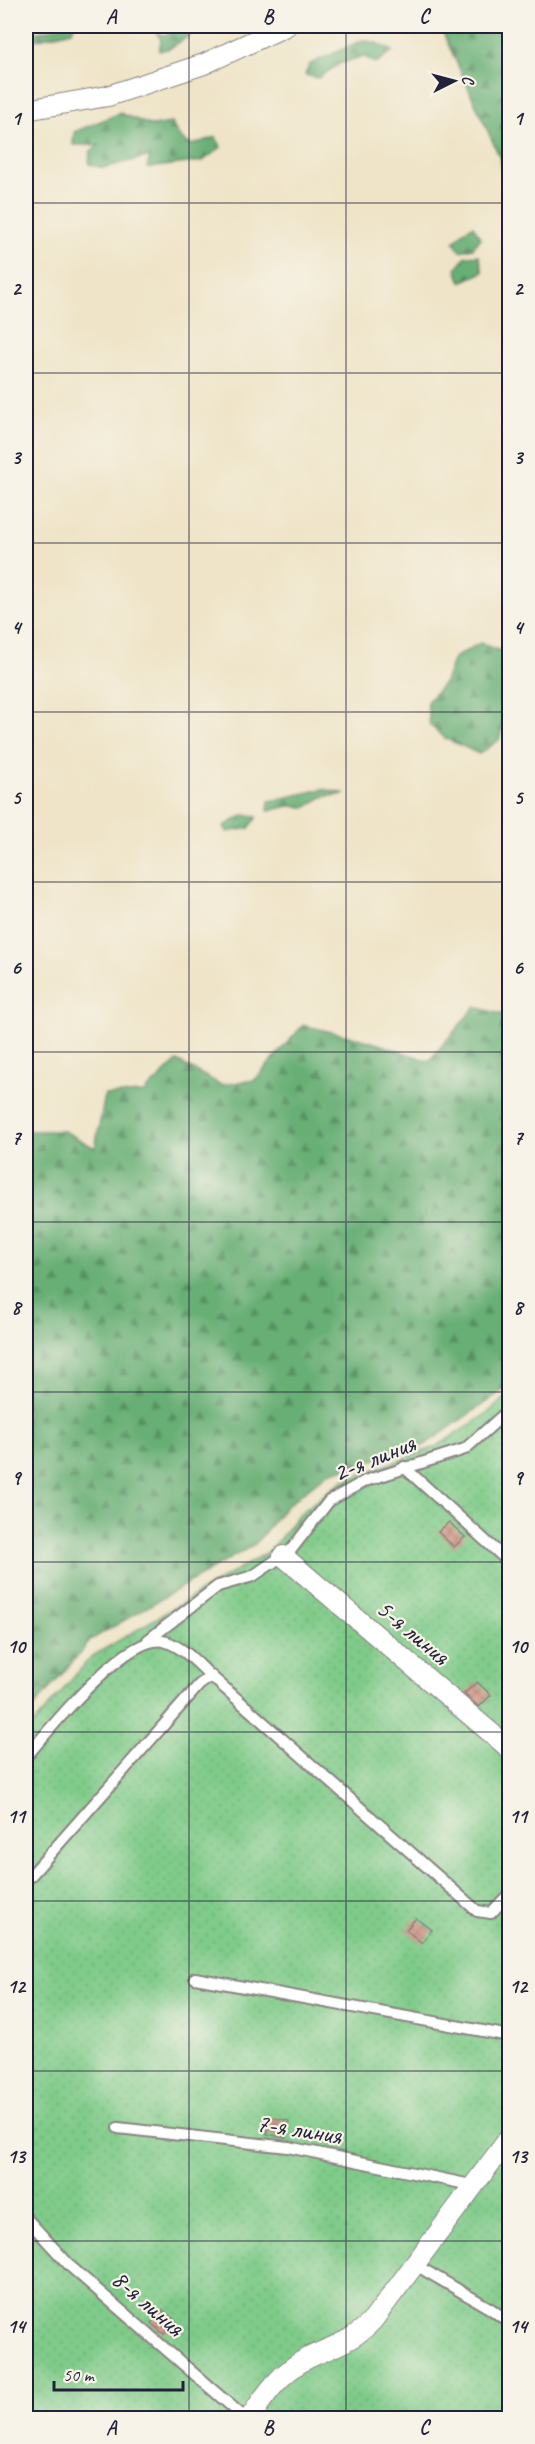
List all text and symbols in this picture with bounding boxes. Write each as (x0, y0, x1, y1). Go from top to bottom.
text: A (106, 4, 118, 29)
text: B (263, 4, 275, 29)
text: C (419, 4, 431, 29)
north arrow (424, 51, 484, 111)
text: С (458, 75, 479, 87)
text: 1 (12, 106, 23, 131)
text: 1 (514, 106, 525, 131)
text: 2 (12, 276, 23, 301)
text: 2 (514, 276, 525, 301)
text: 3 (12, 445, 23, 470)
text: 3 (514, 445, 525, 470)
text: 4 (12, 615, 24, 640)
text: 4 (514, 615, 526, 640)
text: 5 (12, 785, 23, 810)
text: 5 (514, 785, 525, 810)
text: 6 (11, 955, 22, 980)
text: 6 (513, 955, 524, 980)
text: 7 (12, 1125, 23, 1150)
text: 7 (514, 1125, 525, 1150)
text: 8 (12, 1295, 24, 1320)
text: 8 (514, 1295, 526, 1320)
street label: 2-я линия (328, 1426, 421, 1489)
text: 9 (12, 1465, 23, 1490)
text: 9 (514, 1465, 525, 1490)
street label: 5-я линия (370, 1592, 458, 1673)
text: 10 (7, 1634, 27, 1659)
text: 10 (509, 1634, 529, 1659)
text: 11 (7, 1804, 27, 1829)
text: 11 (509, 1804, 529, 1829)
text: 12 (7, 1974, 27, 1999)
text: 12 (509, 1974, 529, 1999)
street label: 7-я линия (254, 2106, 345, 2152)
text: 13 (7, 2144, 27, 2169)
text: 13 (509, 2144, 529, 2169)
street label: 8-я линия (105, 2262, 192, 2345)
text: 14 (7, 2314, 28, 2339)
text: 14 (509, 2314, 530, 2339)
scale bar (54, 2354, 183, 2392)
text: 50 m (63, 2364, 96, 2386)
text: A (106, 2415, 118, 2440)
text: B (263, 2415, 275, 2440)
text: C (419, 2415, 431, 2440)

